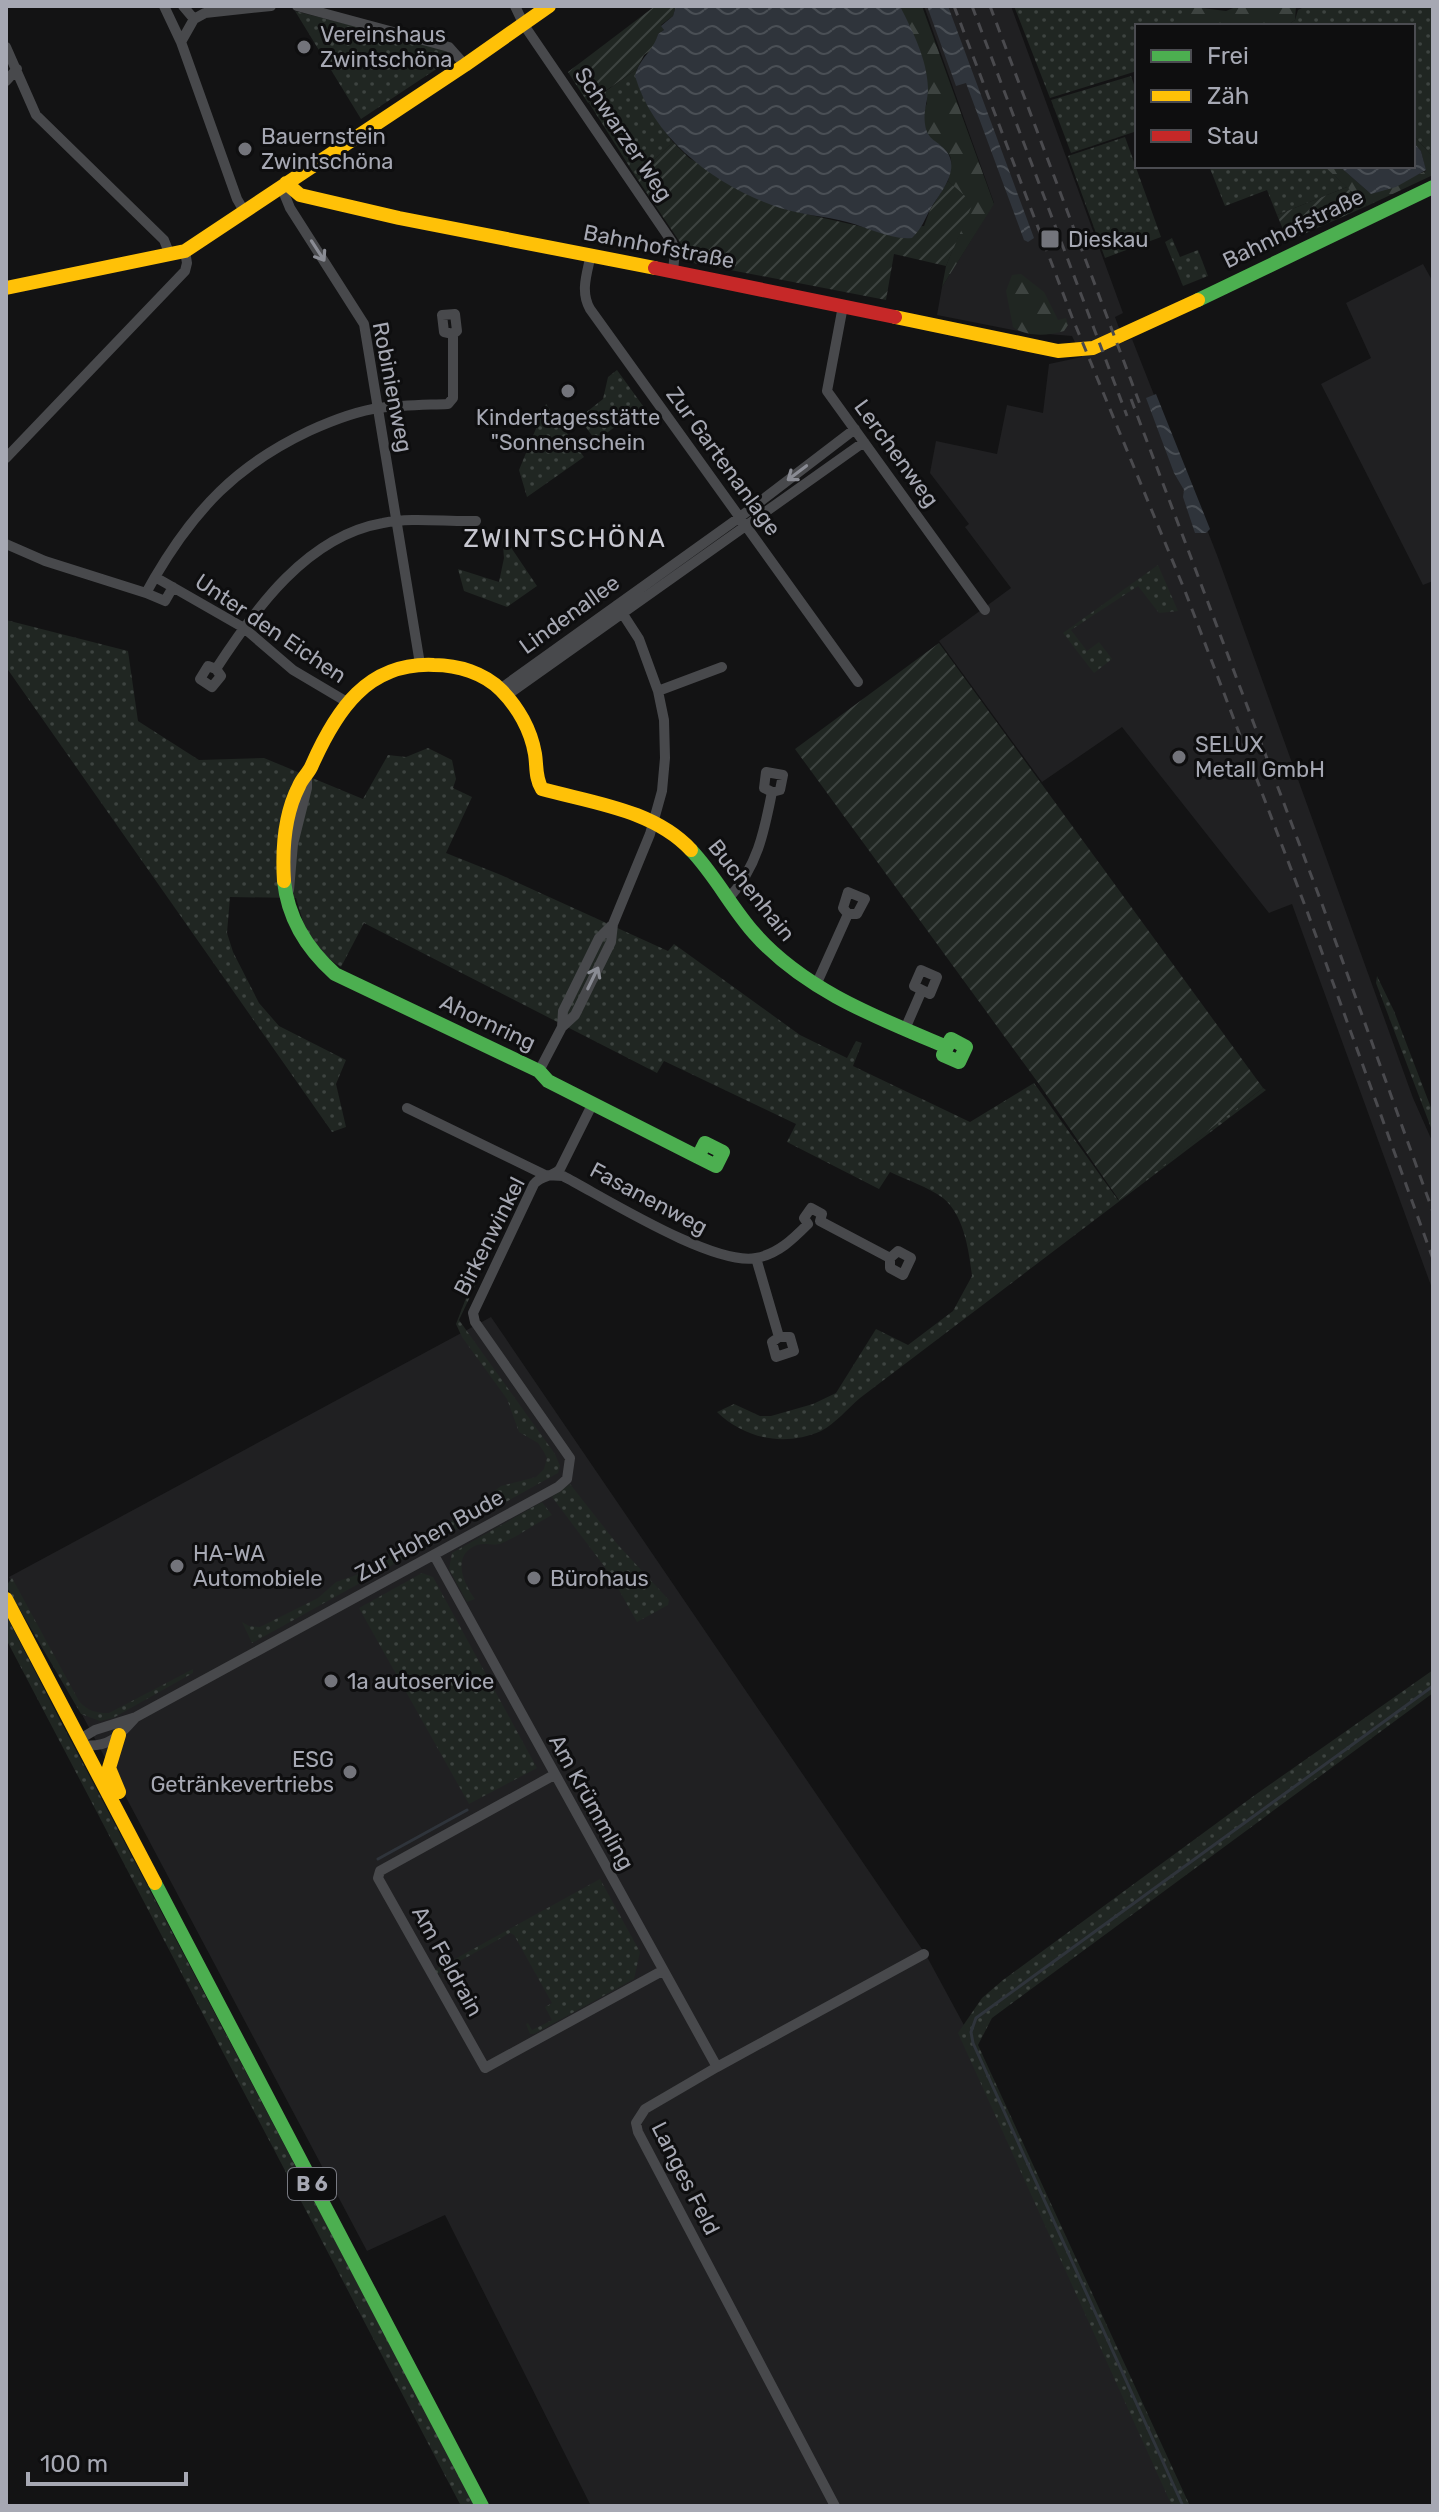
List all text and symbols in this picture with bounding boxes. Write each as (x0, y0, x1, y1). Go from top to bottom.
place label: Vereinshaus Zwintschöna (320, 21, 452, 73)
legend (1135, 24, 1415, 168)
marker: Vereinshaus Zwintschöna (295, 38, 313, 56)
text: Frei (1207, 42, 1249, 70)
street label: Schwarzer Weg (569, 62, 678, 206)
text: Zäh (1207, 82, 1249, 110)
text: Stau (1207, 122, 1259, 150)
place label: Bauernstein Zwintschöna (261, 123, 393, 175)
marker: Bauernstein Zwintschöna (236, 140, 254, 158)
street label: Bahnhofstraße (1218, 183, 1368, 274)
street label: Bahnhofstraße (581, 219, 737, 274)
place label: Dieskau (1068, 226, 1149, 253)
marker: Dieskau (1039, 228, 1061, 250)
one-way arrow (309, 239, 326, 261)
street label: Robinienweg (367, 320, 418, 455)
marker: Kindertagesstätte "Sonnenschein (559, 382, 577, 400)
street label: Zur Gartenanlage (661, 382, 787, 541)
street label: Lerchenweg (849, 394, 945, 512)
place label: Kindertagesstätte "Sonnenschein (476, 404, 660, 456)
one-way arrow (787, 464, 808, 481)
district label: ZWINTSCHÖNA (463, 523, 667, 554)
street label: Unter den Eichen (190, 568, 352, 689)
street label: Lindenallee (514, 569, 625, 660)
place label: SELUX Metall GmbH (1195, 731, 1325, 783)
marker: SELUX Metall GmbH (1170, 748, 1188, 766)
street label: Buchenhain (702, 834, 801, 947)
one-way arrow (586, 967, 601, 991)
street label: Ahornring (436, 989, 540, 1056)
street label: Fasanenweg (585, 1156, 712, 1241)
street label: Birkenwinkel (448, 1172, 531, 1300)
street label: Zur Hohen Bude (350, 1484, 508, 1587)
place label: HA-WA Automobiele (193, 1540, 323, 1592)
marker: HA-WA Automobiele (168, 1557, 186, 1575)
place label: Bürohaus (550, 1565, 649, 1592)
marker: Bürohaus (525, 1569, 543, 1587)
place label: 1a autoservice (347, 1668, 494, 1695)
marker: 1a autoservice (322, 1672, 340, 1690)
street label: Am Krümmling (543, 1730, 640, 1875)
place label: ESG Getränkevertriebs (150, 1746, 334, 1798)
marker: ESG Getränkevertriebs (341, 1763, 359, 1781)
street label: Am Feldrain (406, 1901, 489, 2021)
street label: Langes Feld (646, 2117, 726, 2239)
road number: B 6 (288, 2168, 336, 2200)
scale bar (28, 2436, 186, 2486)
text: 100 m (40, 2450, 108, 2478)

